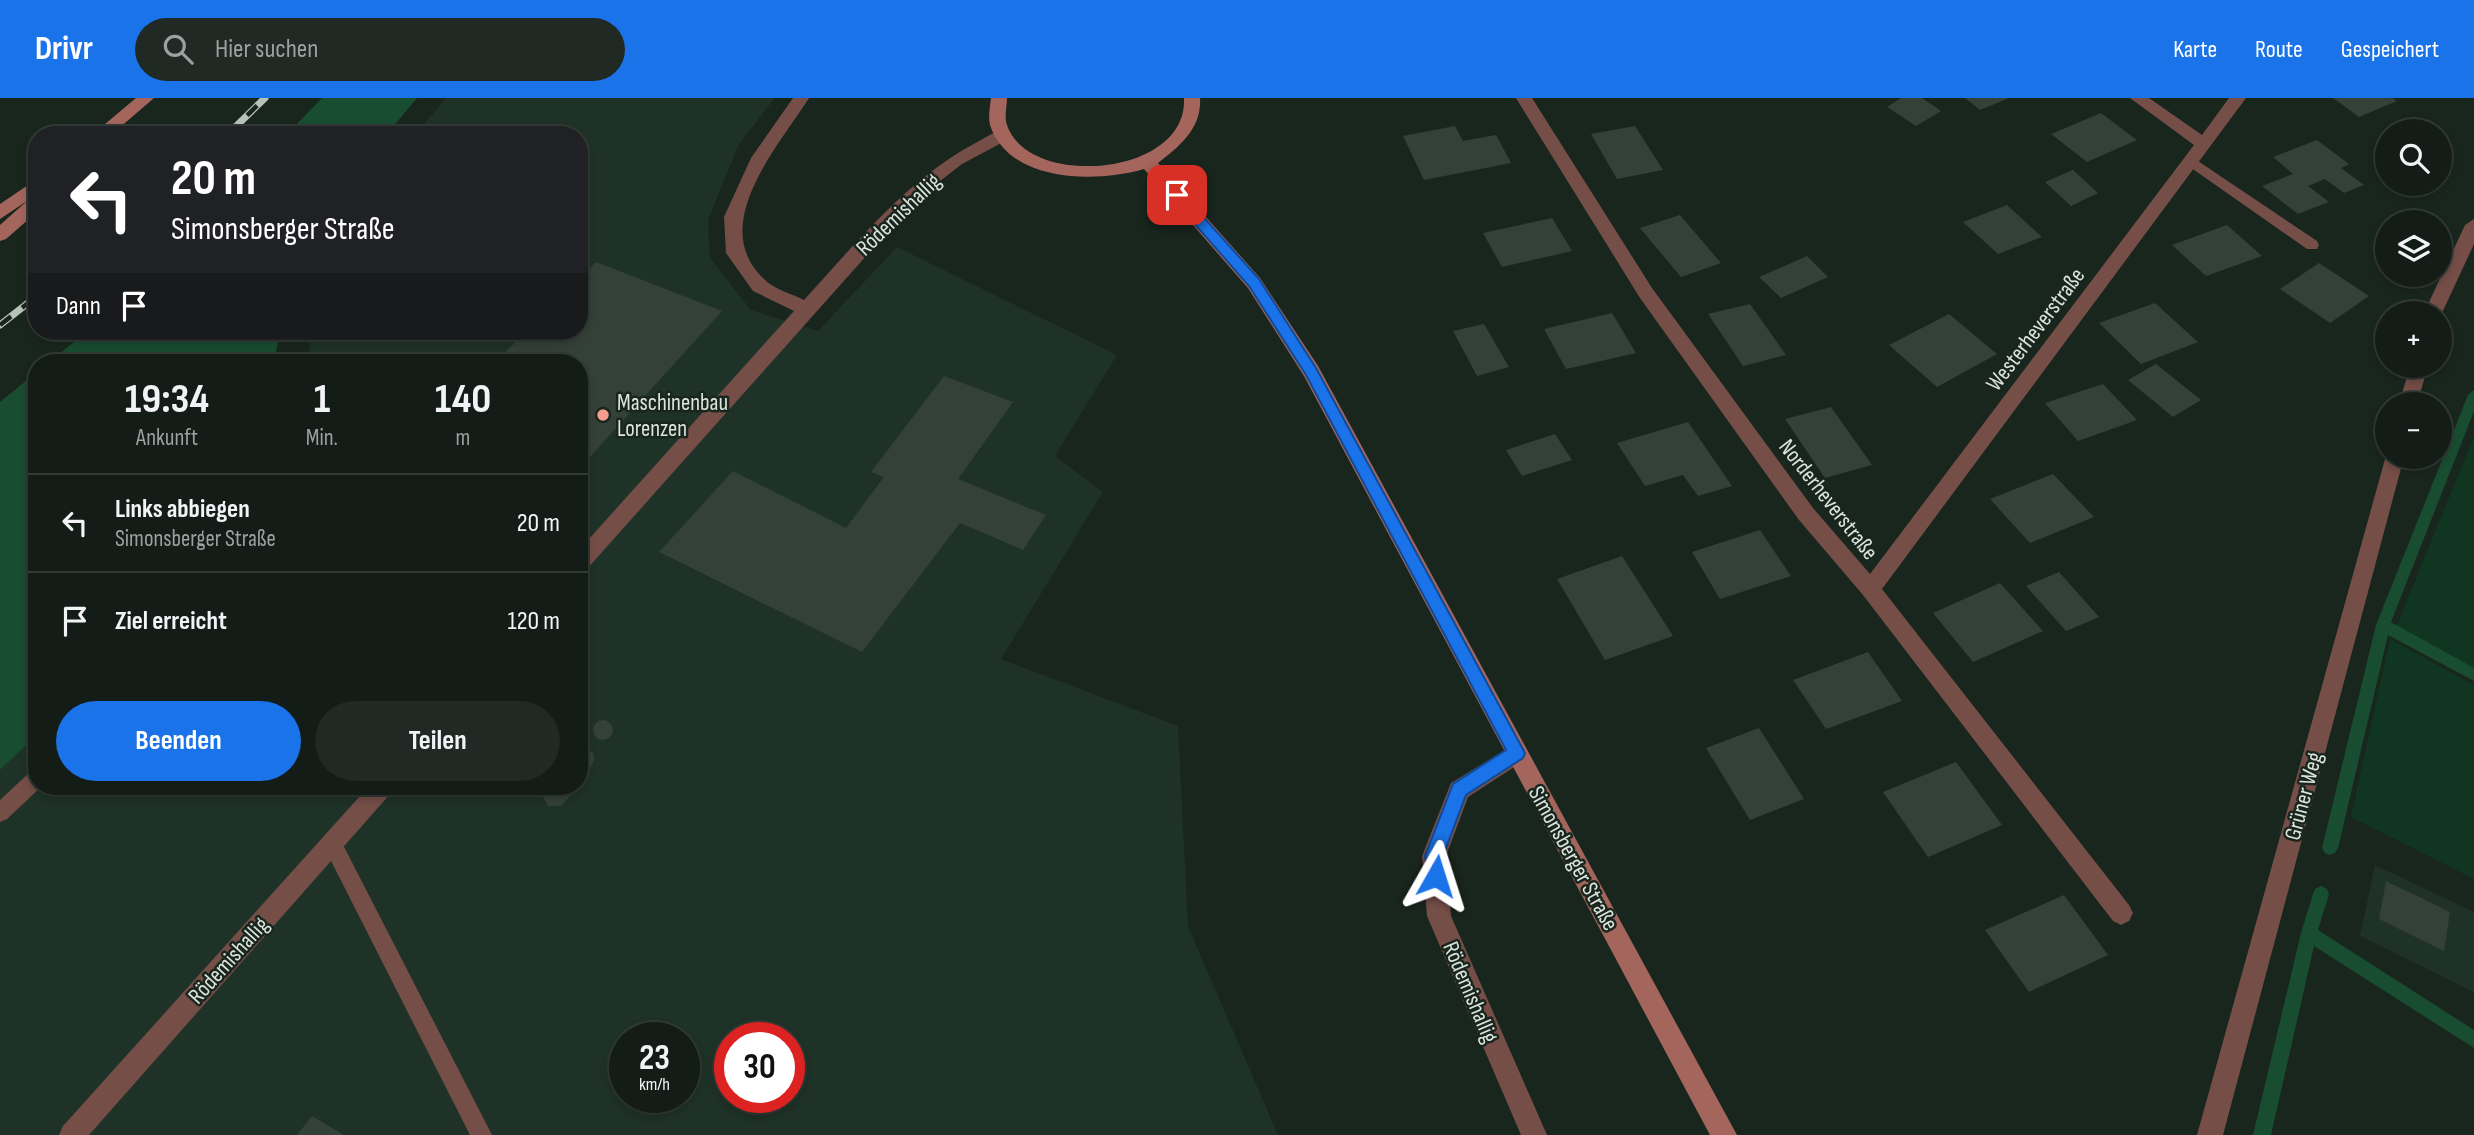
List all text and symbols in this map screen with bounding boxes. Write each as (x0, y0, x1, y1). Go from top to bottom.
search box (135, 18, 625, 81)
text: Drivr (35, 29, 93, 69)
icon: search (159, 30, 197, 68)
text: Hier suchen (215, 34, 318, 65)
text: Karte (2173, 35, 2217, 64)
text: Route (2255, 35, 2303, 64)
text: Gespeichert (2341, 35, 2439, 64)
map controls (2375, 119, 2452, 469)
button: search (2375, 119, 2452, 196)
text: 20 m (171, 150, 256, 209)
icon: left (56, 154, 147, 245)
pin (1147, 165, 1207, 225)
street label: Rödemishallig (850, 167, 947, 262)
icon: arrive (1158, 176, 1196, 214)
text: Simonsberger Straße (171, 210, 395, 249)
button: layers (2375, 210, 2452, 287)
street label: Westerheverstraße (1980, 262, 2091, 397)
icon: arrive (115, 287, 153, 325)
text: Dann (56, 291, 101, 322)
button: + (2375, 301, 2452, 378)
text: 19:34 (125, 374, 209, 425)
text: 1 (314, 374, 330, 425)
text: 140 (435, 374, 491, 425)
place label: Maschinenbau Lorenzen (617, 389, 728, 443)
button: − (2375, 392, 2452, 469)
marker: Maschinenbau Lorenzen (595, 407, 611, 423)
text: Ankunft (136, 424, 198, 452)
text: Min. (306, 424, 338, 452)
text: m (456, 424, 470, 452)
street label: Norderheverstraße (1772, 434, 1884, 566)
text: Links abbiegen (115, 494, 250, 525)
icon: left (56, 504, 94, 542)
text: 20 m (517, 508, 560, 539)
text: Simonsberger Straße (115, 525, 276, 553)
icon: arrive (56, 602, 94, 640)
text: Ziel erreicht (115, 606, 227, 637)
text: 120 m (507, 606, 560, 637)
button: Beenden (56, 701, 301, 781)
button: Teilen (315, 701, 560, 781)
street label: Grüner Weg (2279, 749, 2329, 843)
street label: Simonsberger Straße (1522, 781, 1624, 936)
position arrow (1399, 839, 1473, 913)
street label: Rödemishallig (182, 911, 275, 1010)
street label: Rödemishallig (1436, 938, 1504, 1047)
speed limit sign: 30 (714, 1022, 805, 1113)
text: 23 (639, 1037, 670, 1080)
text: km/h (639, 1074, 670, 1095)

